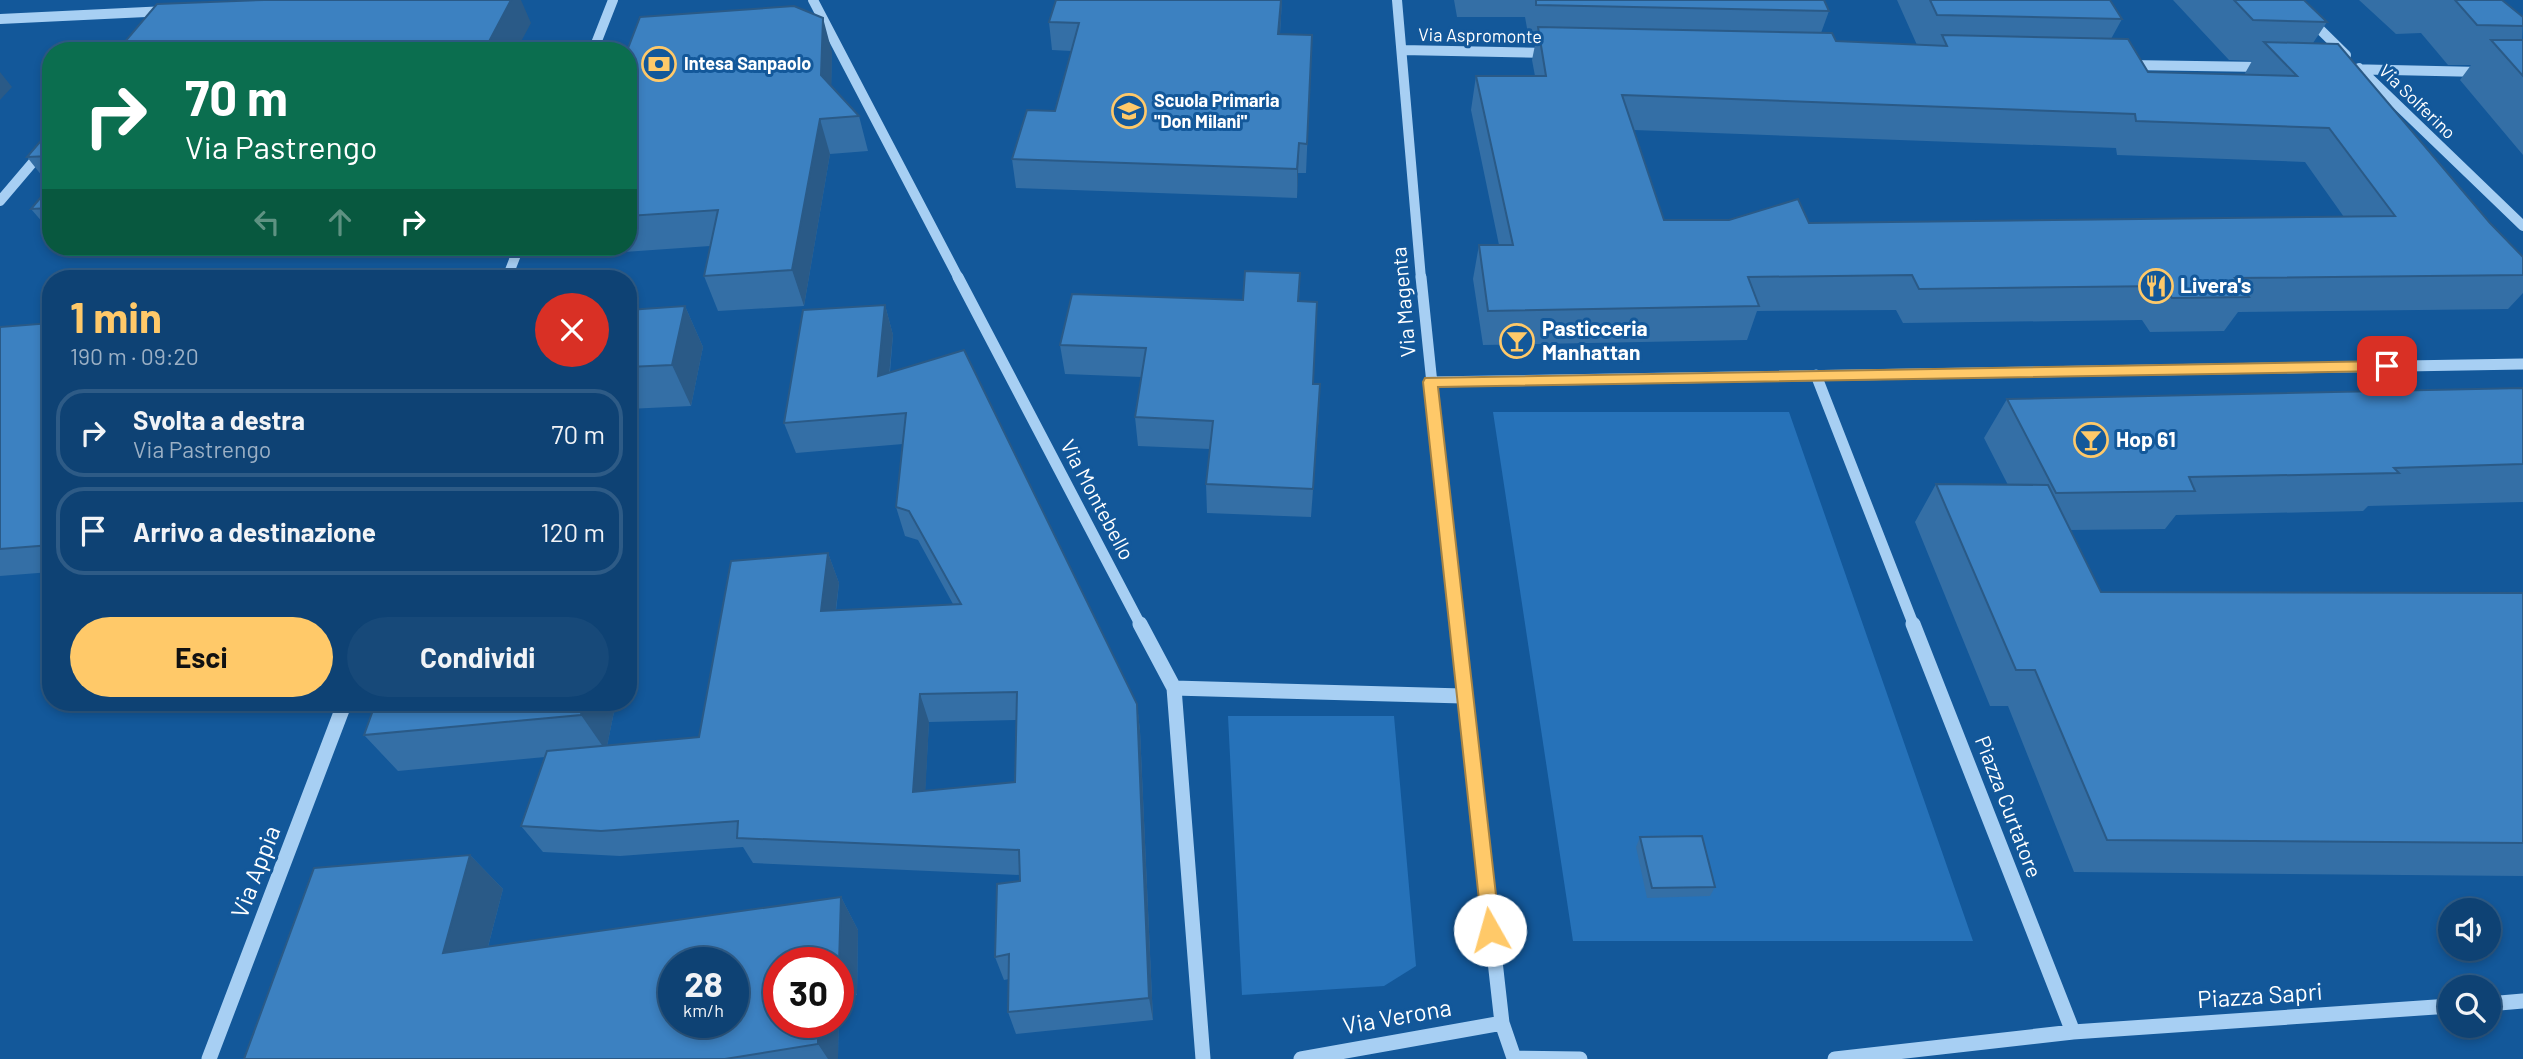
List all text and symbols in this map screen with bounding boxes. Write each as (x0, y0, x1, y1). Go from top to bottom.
street label: Via Aspromonte (1418, 23, 1542, 47)
bank icon: Intesa Sanpaolo (640, 45, 678, 83)
place label: Intesa Sanpaolo (684, 52, 811, 74)
street label: Via Solferino (2375, 59, 2461, 143)
text: 70 m (185, 67, 288, 126)
icon: right (70, 70, 161, 161)
place label: Scuola Primaria "Don Milani" (1154, 89, 1279, 132)
school or university icon: Scuola Primaria "Don Milani" (1110, 92, 1148, 130)
text: Via Pastrengo (185, 127, 377, 165)
icon: left (248, 203, 286, 241)
icon: ahead (321, 203, 359, 241)
icon: right (394, 203, 432, 241)
street label: Via Magenta (1385, 246, 1420, 358)
restaurant icon: Livera's (2137, 267, 2175, 305)
place label: Livera's (2180, 272, 2251, 297)
text: 1 min (70, 291, 162, 341)
button: close (535, 293, 609, 367)
place label: Pasticceria Manhattan (1542, 315, 1648, 364)
bar icon: Pasticceria Manhattan (1498, 322, 1536, 360)
pin (2357, 336, 2417, 396)
text: 190 m · 09:20 (70, 342, 199, 370)
icon: arrive (2368, 347, 2406, 385)
text: Svolta a destra (133, 404, 305, 435)
icon: right (74, 414, 112, 452)
text: 70 m (551, 418, 605, 449)
bar icon: Hop 61 (2072, 421, 2110, 459)
place label: Hop 61 (2116, 426, 2176, 451)
text: Via Pastrengo (133, 435, 271, 463)
street label: Via Montebello (1056, 435, 1140, 564)
icon: arrive (74, 512, 112, 550)
text: Arrivo a destinazione (133, 516, 376, 547)
text: 120 m (541, 516, 605, 547)
button: Esci (70, 617, 333, 697)
button: Condividi (347, 617, 609, 697)
street label: Piazza Curtatore (1971, 732, 2048, 881)
street label: Via Appia (224, 821, 285, 922)
position arrow (1453, 893, 1527, 967)
map controls (2438, 898, 2501, 1038)
button: sound (2438, 898, 2501, 961)
speed limit sign: 30 (763, 947, 854, 1038)
text: 28 (684, 962, 723, 1004)
button: search (2438, 975, 2501, 1038)
street label: Piazza Sapri (2196, 976, 2323, 1013)
street label: Via Verona (1340, 992, 1453, 1039)
text: km/h (683, 999, 724, 1021)

